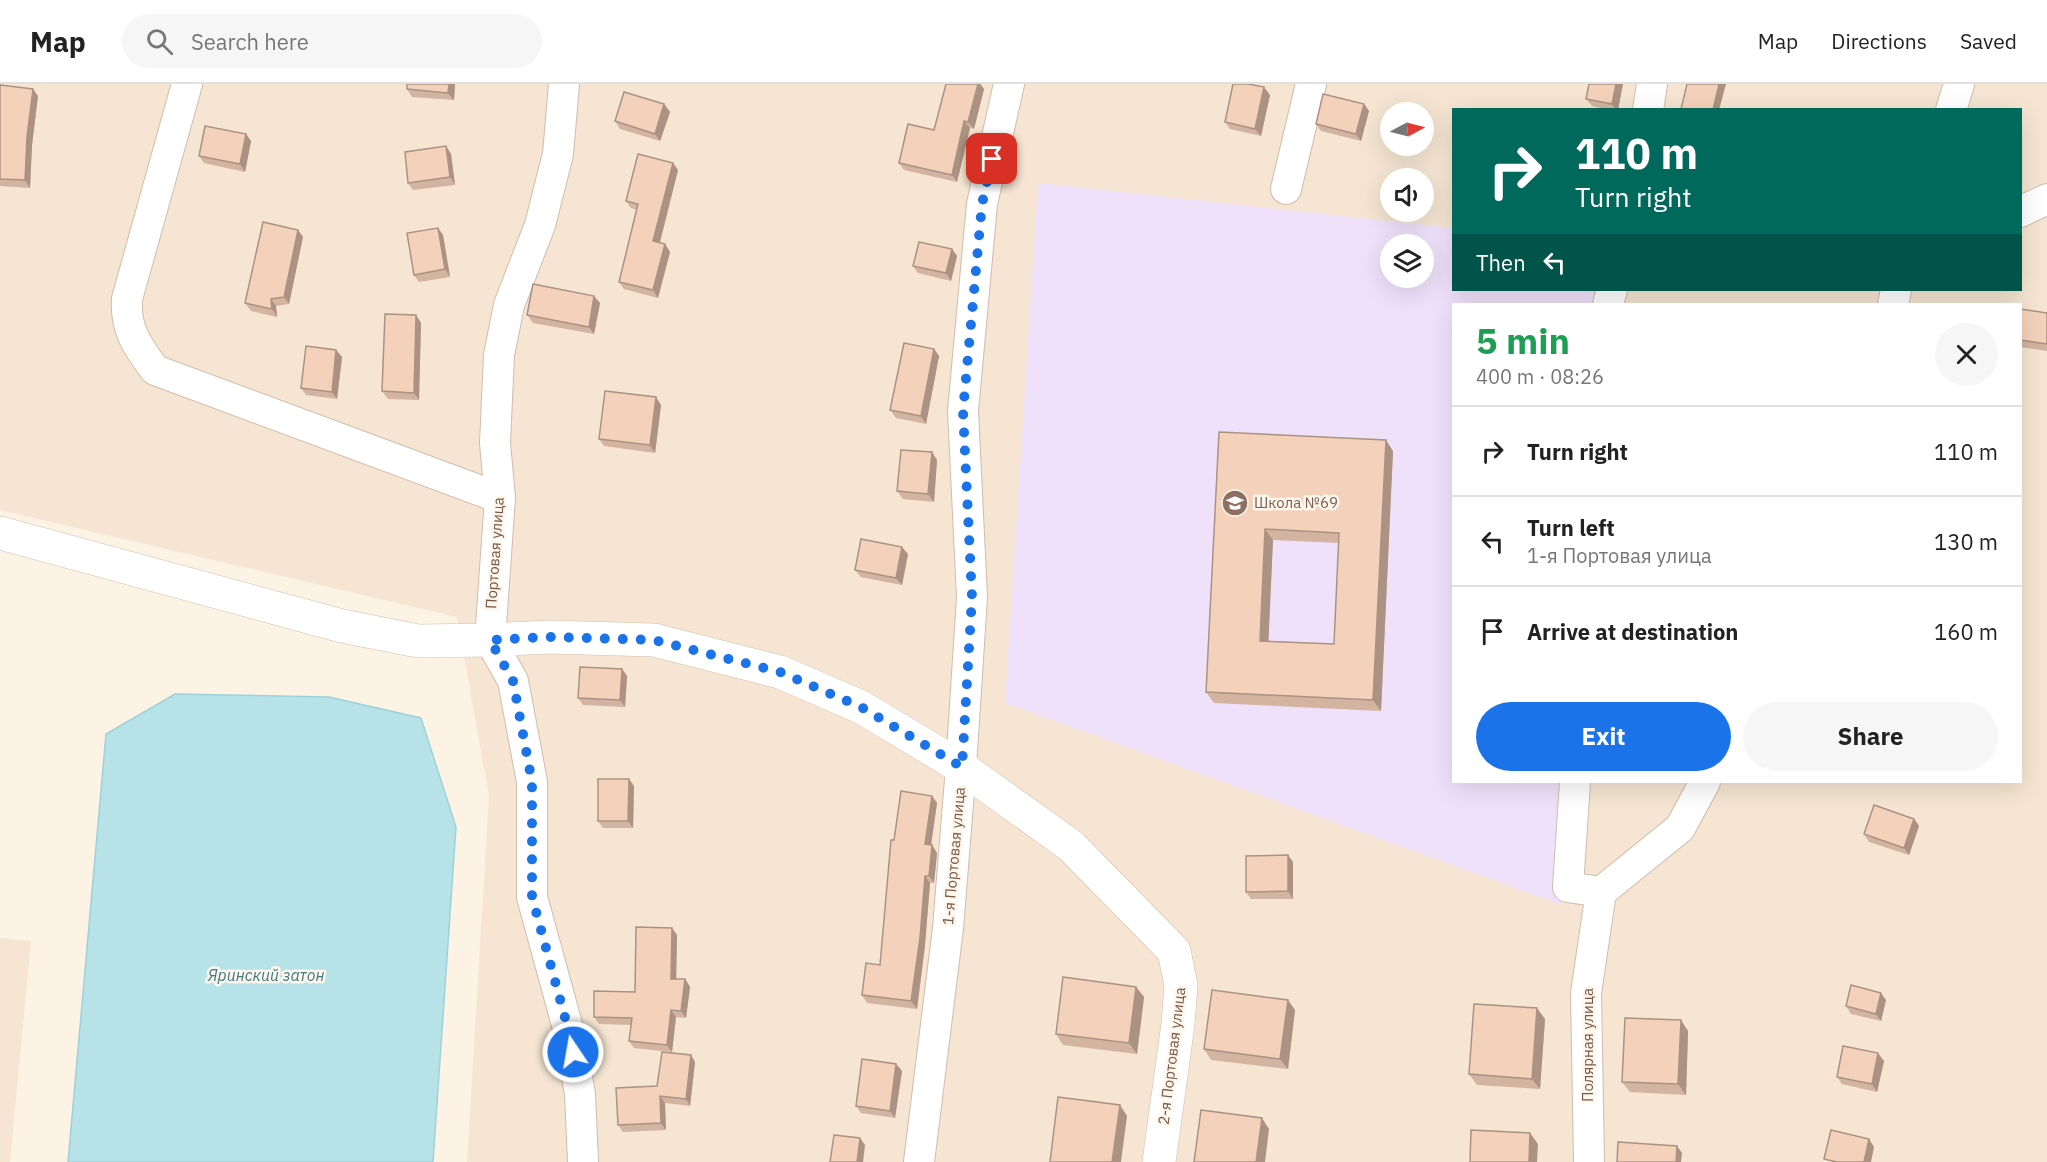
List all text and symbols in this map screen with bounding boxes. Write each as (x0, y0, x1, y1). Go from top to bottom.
search box (122, 14, 542, 68)
text: Map (30, 23, 86, 60)
icon: search (143, 25, 176, 58)
text: Search here (191, 27, 309, 56)
text: Map (1758, 27, 1798, 55)
text: Directions (1831, 27, 1927, 55)
text: Saved (1960, 27, 2017, 55)
north arrow (1380, 102, 1434, 156)
map controls (1380, 102, 1434, 288)
text: 110 m (1575, 126, 1698, 181)
icon: right (1476, 132, 1554, 210)
pin (966, 133, 1017, 184)
icon: arrive (975, 142, 1008, 175)
button: sound (1380, 168, 1434, 222)
text: Turn right (1575, 179, 1692, 214)
button: layers (1380, 234, 1434, 288)
icon: left (1538, 246, 1571, 279)
text: Then (1476, 248, 1526, 277)
text: 5 min (1476, 317, 1570, 364)
button: close (1935, 323, 1998, 386)
text: 400 m · 08:26 (1476, 363, 1604, 390)
icon: right (1476, 435, 1509, 468)
text: Turn right (1527, 437, 1628, 466)
text: 110 m (1934, 437, 1998, 466)
school or university icon: Школа №69 (1220, 488, 1250, 518)
place label: Школа №69 (1254, 493, 1338, 512)
street label: Портовая улица (481, 496, 508, 610)
text: Turn left (1527, 513, 1615, 542)
icon: left (1476, 525, 1509, 558)
text: 130 m (1934, 527, 1998, 556)
text: 1-я Портовая улица (1527, 542, 1712, 569)
icon: arrive (1476, 615, 1509, 648)
text: Arrive at destination (1527, 617, 1738, 646)
text: 160 m (1934, 617, 1998, 646)
button: Exit (1476, 702, 1731, 771)
button: Share (1743, 702, 1998, 771)
street label: 1-я Портовая улица (938, 786, 969, 926)
water label: Яринский затон (207, 965, 324, 985)
street label: 2-я Портовая улица (1154, 986, 1189, 1126)
street label: Полярная улица (1578, 988, 1597, 1102)
position arrow (541, 1020, 605, 1084)

